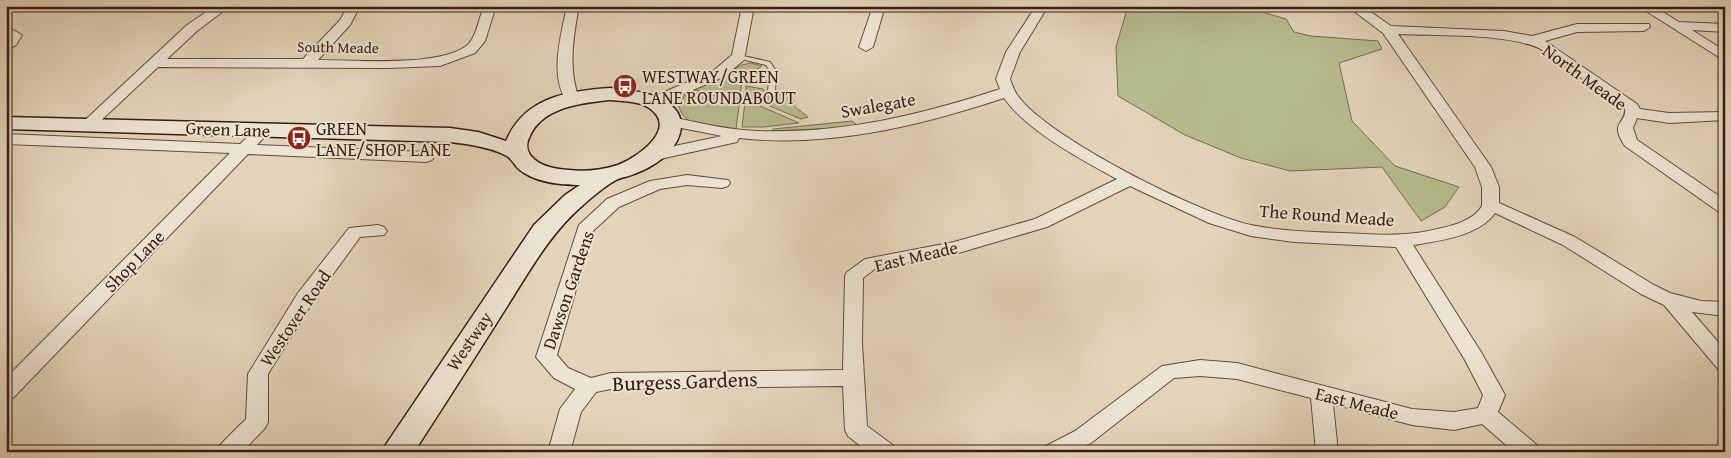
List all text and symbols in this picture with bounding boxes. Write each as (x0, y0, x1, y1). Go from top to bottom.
street label: South Meade (297, 36, 379, 58)
street label: North Meade (1537, 37, 1633, 117)
place label: WESTWAY/GREEN LANE ROUNDABOUT (642, 63, 796, 111)
bus stop icon: WESTWAY/GREEN LANE ROUNDABOUT (612, 73, 638, 99)
street label: Swalegate (838, 85, 918, 125)
street label: Green Lane (185, 114, 271, 144)
place label: GREEN LANE/SHOP LANE (316, 115, 451, 163)
bus stop icon: GREEN LANE/SHOP LANE (286, 125, 312, 151)
street label: The Round Meade (1259, 197, 1395, 233)
street label: Shop Lane (97, 224, 171, 298)
street label: Dawson Gardens (535, 227, 601, 353)
street label: East Meade (872, 233, 960, 279)
street label: Westover Road (253, 264, 338, 372)
street label: Westway (439, 306, 499, 376)
street label: Burgess Gardens (612, 363, 758, 399)
street label: East Meade (1313, 380, 1401, 426)

